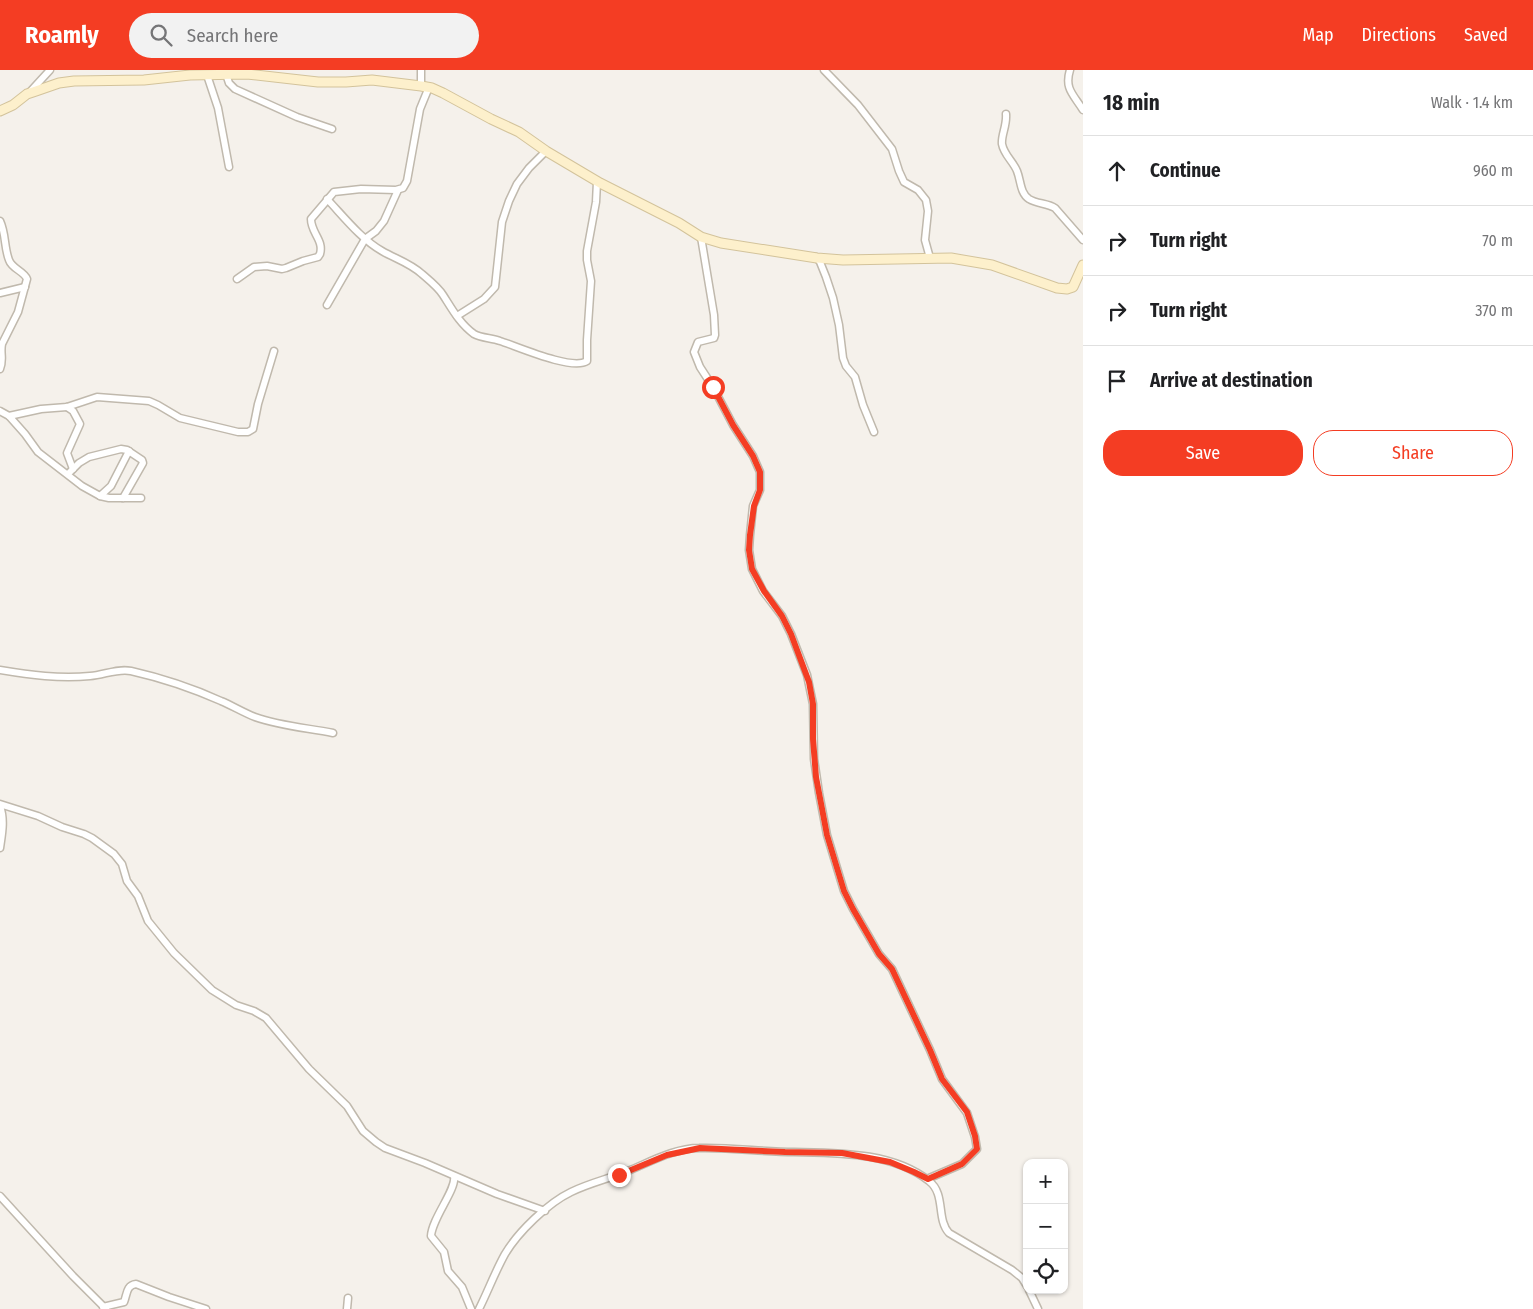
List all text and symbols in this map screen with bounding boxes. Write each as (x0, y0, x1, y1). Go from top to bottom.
search box (129, 13, 479, 58)
text: Roamly (25, 21, 99, 49)
icon: search (147, 21, 175, 49)
text: Search here (187, 24, 278, 47)
text: Map (1302, 24, 1334, 46)
text: Directions (1362, 24, 1436, 46)
text: Saved (1464, 24, 1508, 46)
text: 18 min (1103, 90, 1160, 116)
text: Walk · 1.4 km (1431, 93, 1513, 112)
icon: ahead (1103, 157, 1131, 185)
text: Continue (1150, 159, 1221, 182)
text: 960 m (1473, 161, 1513, 180)
icon: right (1103, 227, 1131, 255)
text: Turn right (1150, 229, 1227, 252)
text: 70 m (1482, 231, 1513, 250)
icon: right (1103, 297, 1131, 325)
text: Turn right (1150, 299, 1227, 322)
text: 370 m (1475, 301, 1513, 320)
icon: arrive (1103, 367, 1131, 395)
text: Arrive at destination (1150, 369, 1313, 392)
route start (702, 376, 725, 399)
button: Save (1103, 430, 1303, 476)
button: Share (1313, 430, 1513, 476)
map controls (1023, 1159, 1068, 1294)
button: + (1023, 1159, 1068, 1204)
route end (608, 1164, 631, 1187)
button: − (1023, 1204, 1068, 1249)
button: locate (1023, 1249, 1068, 1294)

